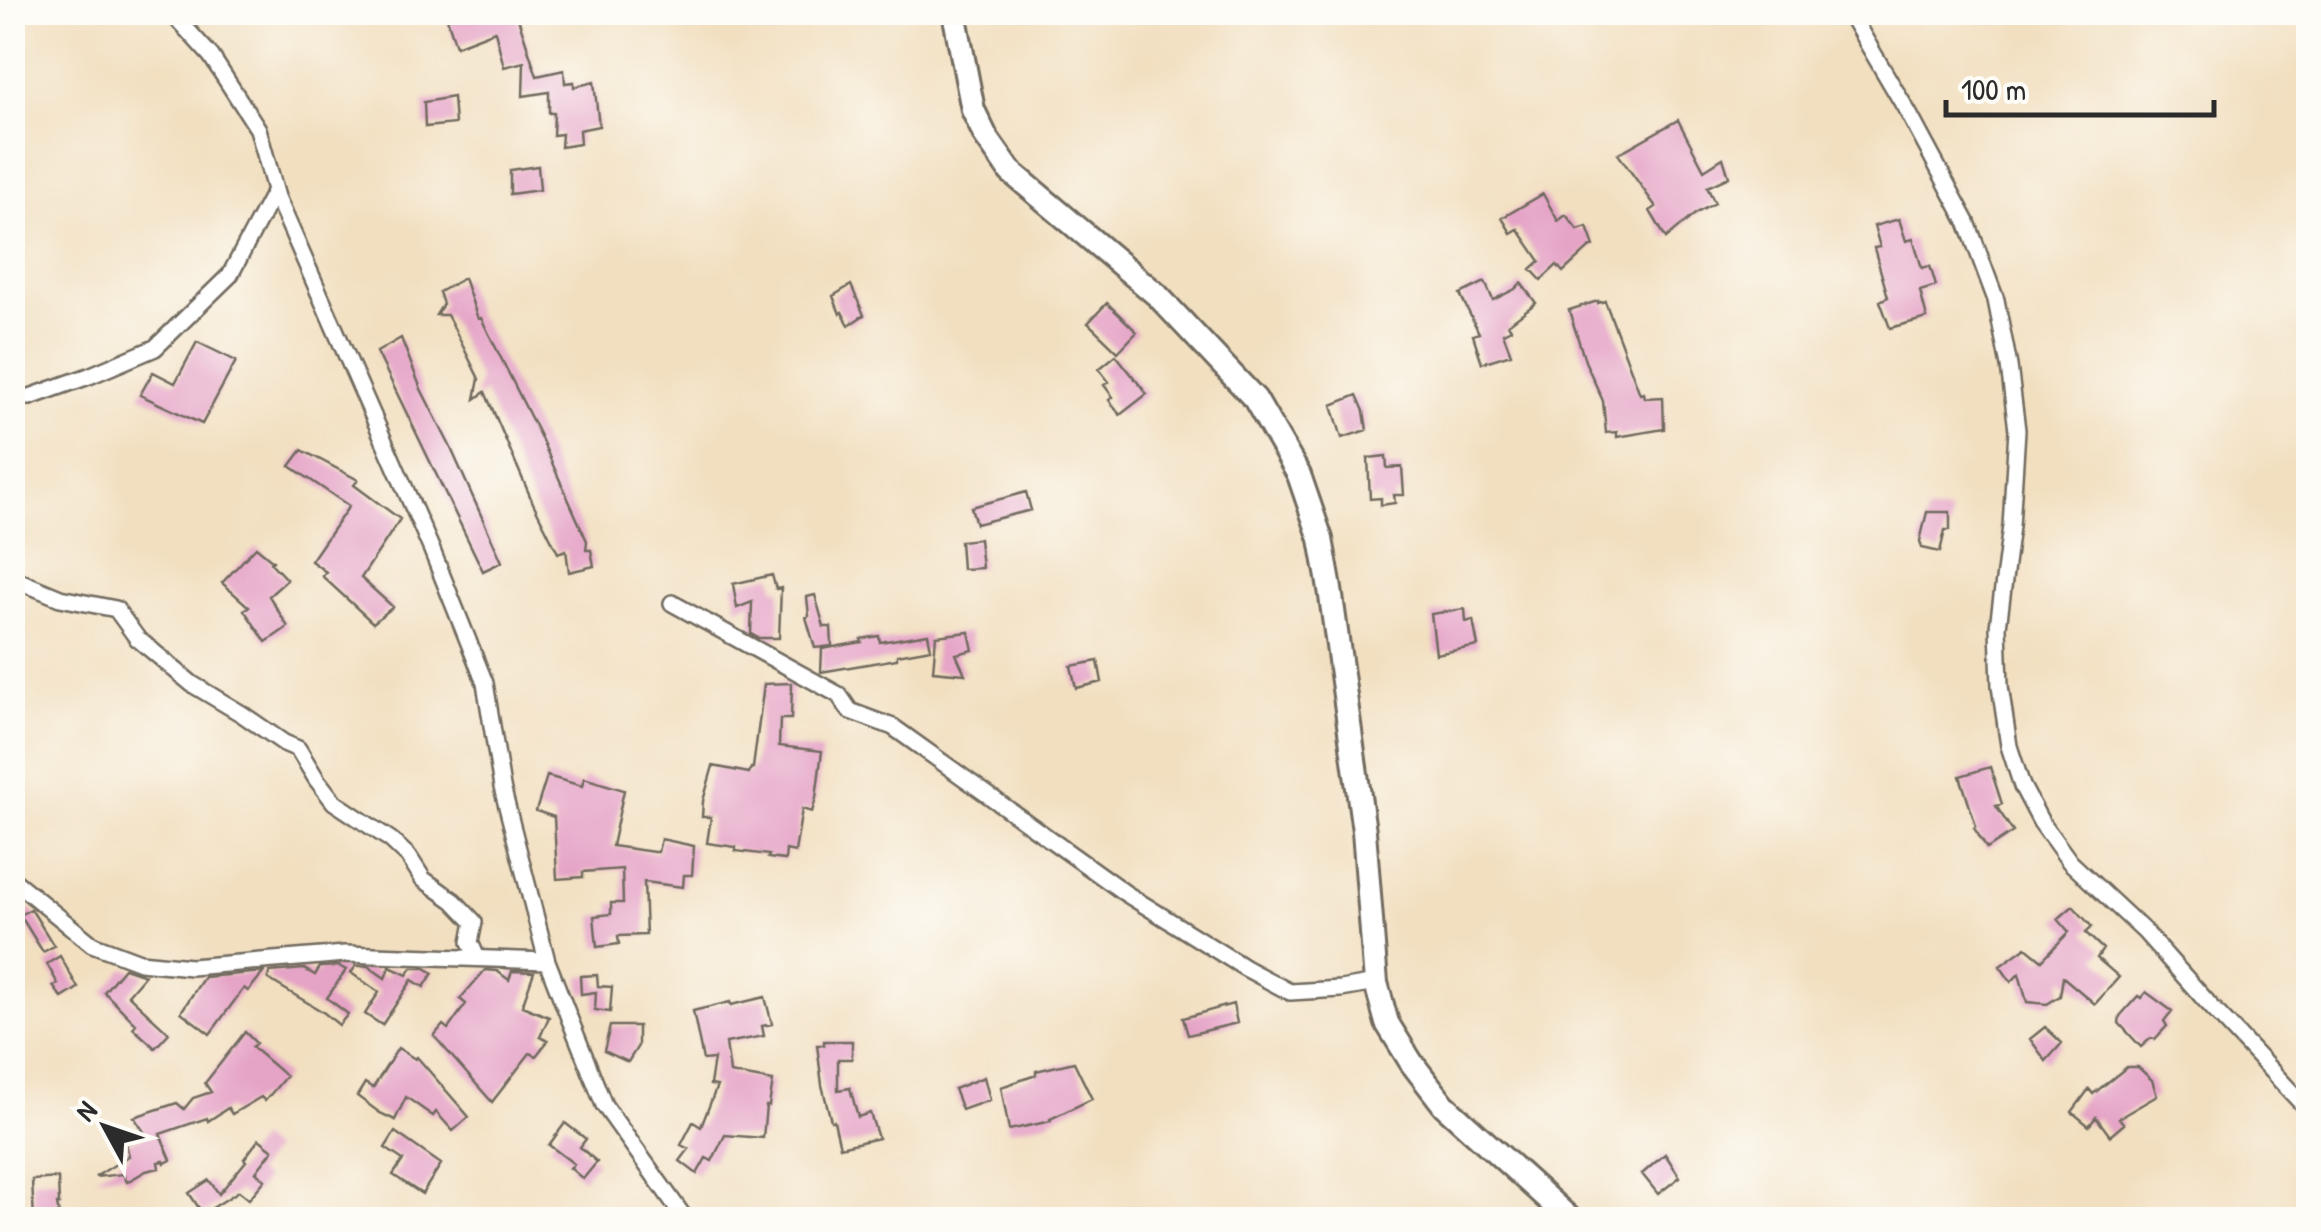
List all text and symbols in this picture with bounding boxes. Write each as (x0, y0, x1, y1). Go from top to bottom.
scale bar (1946, 55, 2214, 117)
text: 100 m (1961, 69, 2026, 109)
north arrow (55, 1077, 155, 1177)
text: N (67, 1093, 105, 1129)

